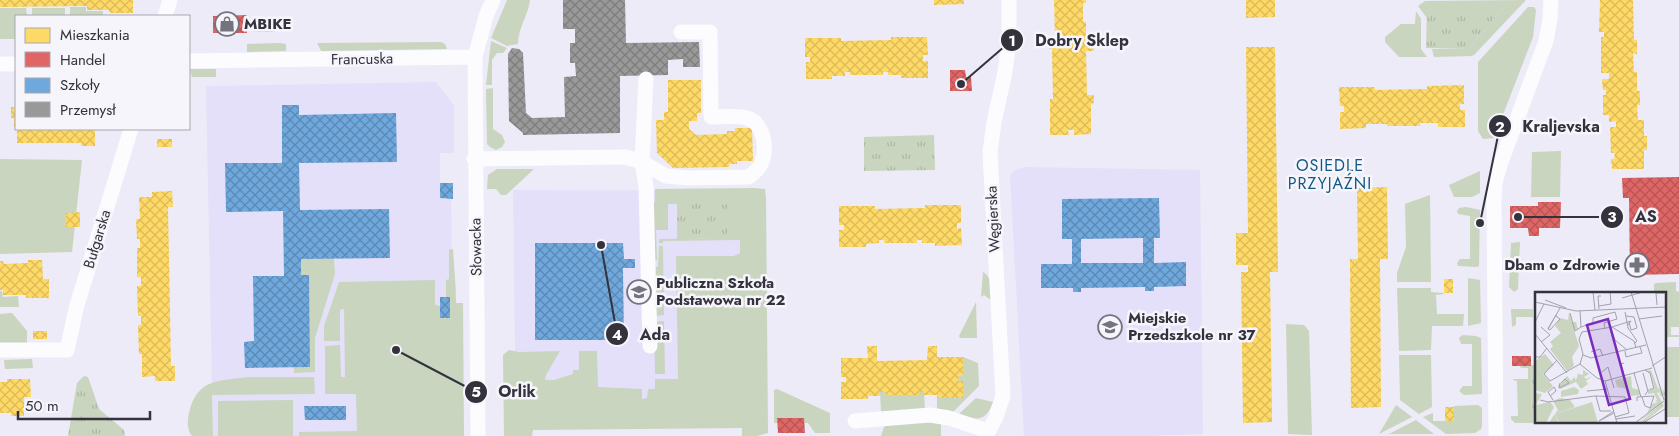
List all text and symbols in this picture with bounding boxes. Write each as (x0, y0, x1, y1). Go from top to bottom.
shop icon: MBIKE (214, 11, 240, 37)
place label: MBIKE (244, 13, 292, 35)
legend (15, 15, 190, 130)
text: Mieszkania (60, 24, 130, 46)
callout: Dobry Sklep (1000, 25, 1138, 56)
text: Dobry Sklep (1035, 29, 1129, 52)
text: 1 (1008, 30, 1016, 52)
street label: Francuska (331, 47, 393, 71)
text: Handel (60, 49, 106, 71)
text: Szkoły (60, 74, 100, 96)
text: Przemysł (60, 99, 116, 121)
callout: Kraljevska (1488, 111, 1610, 142)
text: Kraljevska (1522, 115, 1600, 138)
text: 2 (1495, 116, 1505, 138)
district label: OSIEDLE PRZYJAŹNI (1288, 154, 1372, 195)
street label: Węgierska (980, 185, 1006, 253)
callout: AS (1600, 201, 1666, 232)
text: AS (1634, 205, 1657, 228)
text: 3 (1607, 206, 1617, 228)
street label: Bułgarska (78, 207, 116, 271)
street label: Słowacka (464, 218, 488, 276)
pharmacy icon: Dbam o Zdrowie (1624, 252, 1650, 278)
place label: Dbam o Zdrowie (1504, 254, 1620, 276)
place label: Publiczna Szkoła Podstawowa nr 22 (656, 272, 786, 311)
school or university icon: Publiczna Szkoła Podstawowa nr 22 (626, 279, 652, 305)
inset map (1535, 292, 1666, 424)
place label: Miejskie Przedszkole nr 37 (1128, 307, 1257, 346)
school or university icon: Miejskie Przedszkole nr 37 (1097, 314, 1123, 340)
callout: Ada (604, 319, 680, 350)
text: Ada (639, 323, 670, 346)
text: 4 (612, 324, 622, 346)
callout: Orlik (463, 376, 546, 407)
text: Orlik (498, 380, 537, 403)
text: 5 (471, 381, 481, 403)
scale bar (18, 388, 150, 420)
text: 50 m (25, 395, 59, 417)

